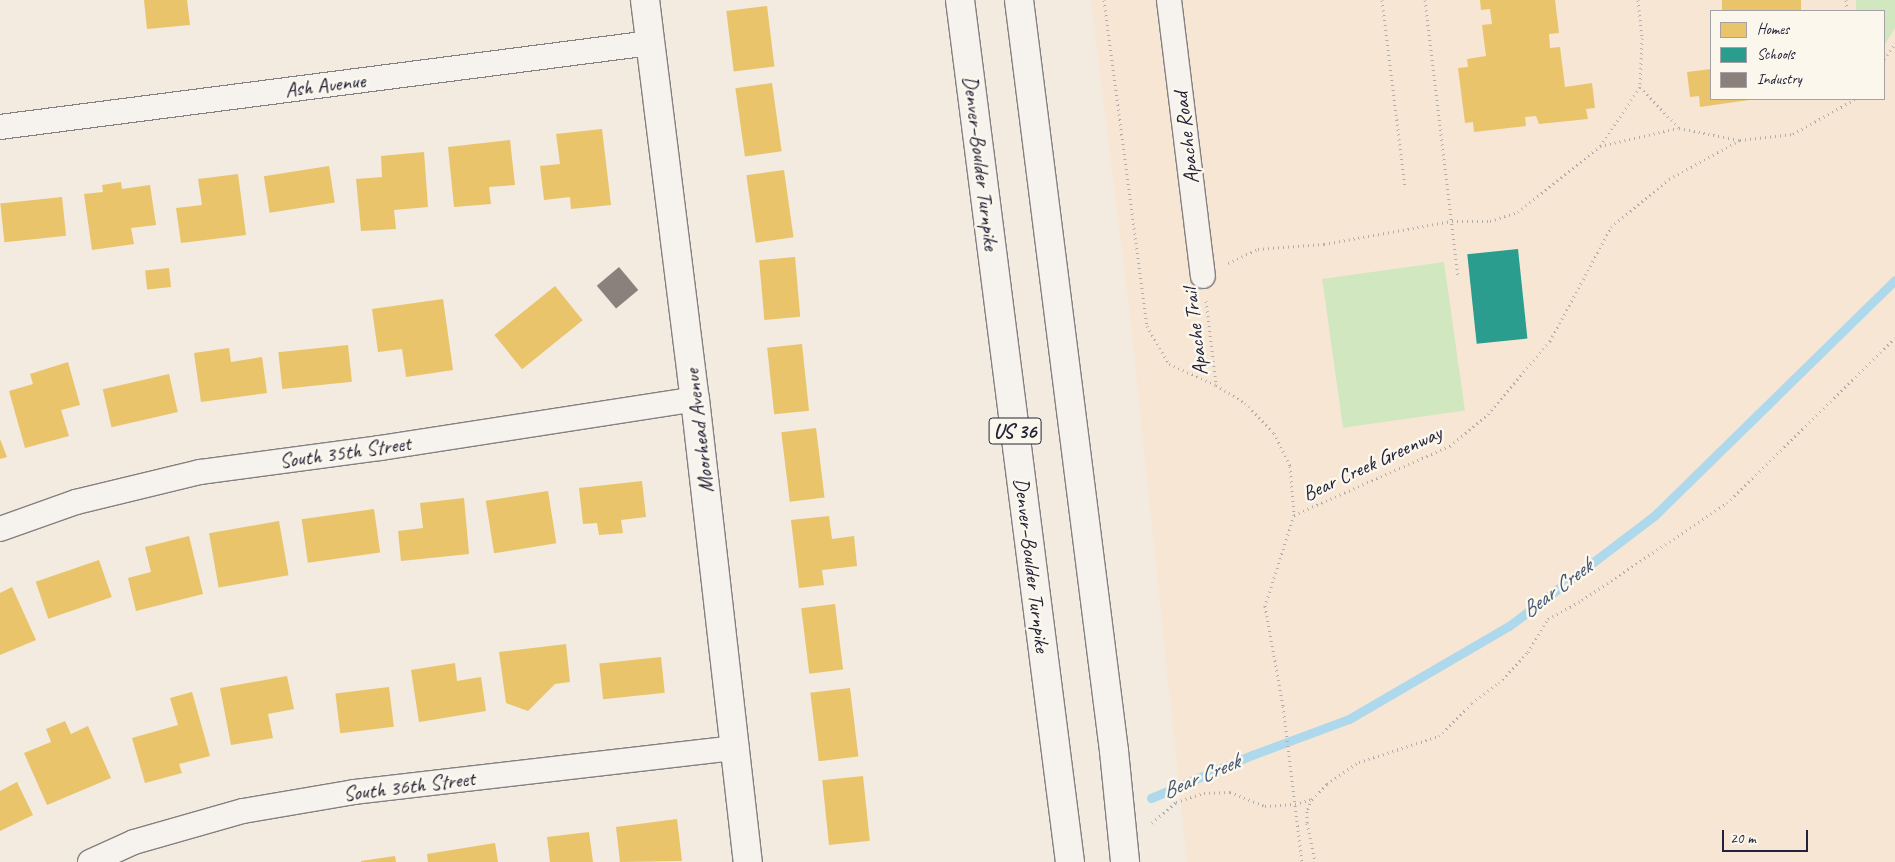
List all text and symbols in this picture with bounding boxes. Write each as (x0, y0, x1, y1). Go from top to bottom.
legend (1710, 10, 1885, 100)
text: Homes (1757, 20, 1789, 39)
text: Schools (1757, 45, 1794, 64)
street label: Ash Avenue (284, 68, 366, 102)
text: Industry (1757, 70, 1802, 89)
street label: Denver–Boulder Turnpike (958, 74, 1004, 252)
street label: Apache Road (1168, 91, 1204, 185)
street label: Apache Trail (1177, 287, 1213, 377)
street label: Moorhead Avenue (679, 368, 719, 494)
road number: US 36 (988, 414, 1042, 448)
street label: Bear Creek Greenway (1299, 420, 1445, 506)
street label: South 35th Street (277, 430, 413, 474)
street label: Denver–Boulder Turnpike (1009, 476, 1055, 654)
water label: Bear Creek (1517, 554, 1597, 624)
water label: Bear Creek (1158, 749, 1244, 805)
street label: South 36th Street (341, 765, 477, 807)
scale bar (1725, 820, 1811, 852)
text: 20 m (1730, 829, 1756, 848)

